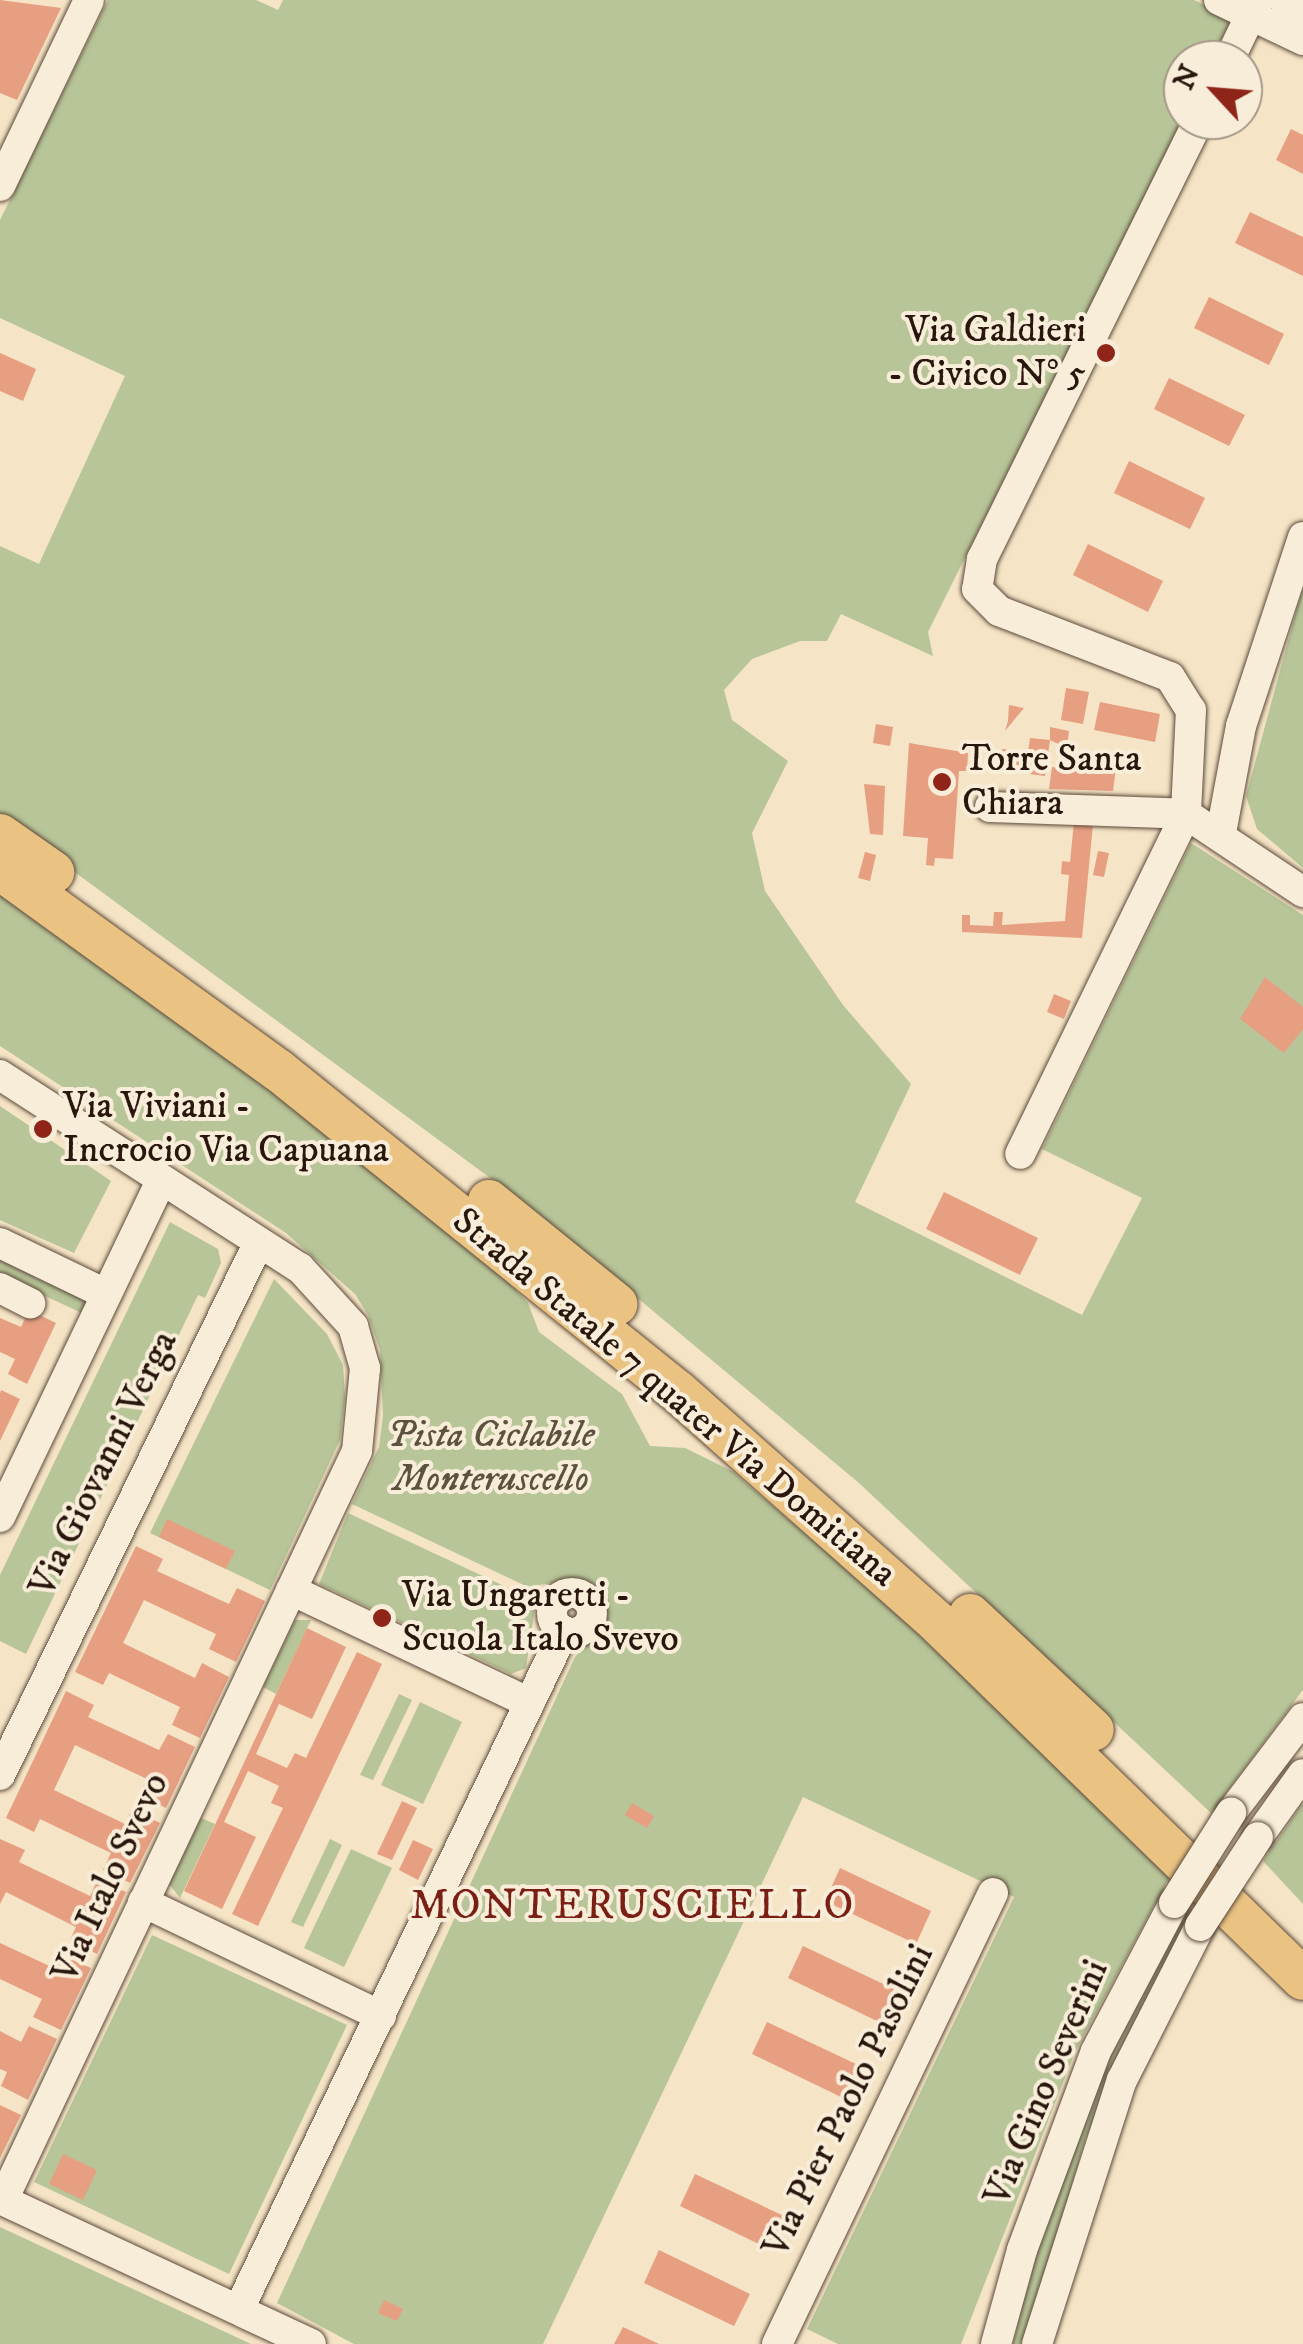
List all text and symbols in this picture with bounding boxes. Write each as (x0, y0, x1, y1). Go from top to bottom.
north arrow (1163, 40, 1263, 140)
text: N (1167, 60, 1208, 96)
place label: Via Galdieri - Civico N° 5 (888, 308, 1086, 398)
marker: Via Galdieri - Civico N° 5 (1095, 342, 1117, 364)
place label: Torre Santa Chiara (962, 737, 1141, 826)
marker: Torre Santa Chiara (931, 771, 953, 793)
place label: Via Viviani - Incrocio Via Capuana (63, 1084, 389, 1174)
marker: Via Viviani - Incrocio Via Capuana (32, 1118, 54, 1140)
street label: Strada Statale 7 quater Via Domitiana (443, 1199, 905, 1597)
street label: Via Giovanni Verga (20, 1324, 188, 1604)
park label: Pista Ciclabile Monteruscello (387, 1413, 595, 1502)
place label: Via Ungaretti - Scuola Italo Svevo (402, 1573, 679, 1662)
marker: Via Ungaretti - Scuola Italo Svevo (371, 1607, 393, 1629)
street label: Via Italo Svevo (43, 1766, 179, 1990)
district label: MONTERUSCIELLO (410, 1881, 856, 1931)
street label: Via Pier Paolo Pasolini (753, 1937, 945, 2265)
street label: Via Gino Severini (975, 1953, 1119, 2213)

